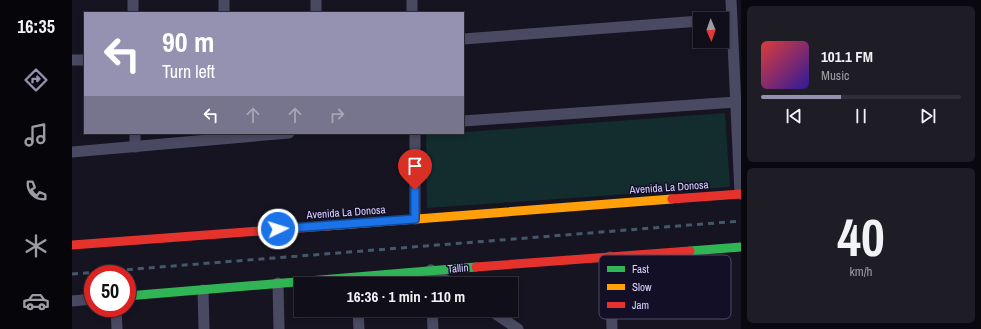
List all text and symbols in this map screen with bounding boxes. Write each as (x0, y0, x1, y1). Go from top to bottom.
north arrow (693, 12, 729, 48)
map controls (693, 12, 729, 48)
text: 16:35 (17, 14, 55, 39)
text: 90 m (162, 23, 214, 61)
icon: left (96, 28, 148, 80)
text: 101.1 FM (821, 46, 873, 67)
text: Turn left (162, 59, 215, 84)
icon: directions (22, 66, 50, 94)
text: Music (821, 67, 849, 84)
icon: left (200, 104, 222, 126)
icon: ahead (242, 104, 264, 126)
icon: ahead (284, 104, 306, 126)
icon: right (326, 104, 348, 126)
icon: previous (783, 105, 805, 127)
icon: pause (850, 105, 872, 127)
icon: next (917, 105, 939, 127)
icon: music (22, 121, 50, 149)
pin (398, 149, 432, 190)
icon: arrive (404, 155, 426, 177)
icon: phone (22, 177, 50, 205)
street label: Avenida La Donosa (628, 177, 709, 197)
street label: Avenida La Donosa (305, 202, 386, 222)
text: 40 (837, 202, 885, 272)
position arrow (257, 208, 299, 250)
icon: climate (22, 232, 50, 260)
legend (599, 255, 731, 319)
street label: Tallin (447, 260, 469, 276)
text: Fast (632, 262, 650, 276)
text: km/h (849, 263, 873, 280)
speed limit sign: 50 (84, 265, 136, 317)
text: Slow (632, 280, 652, 294)
text: 16:36 · 1 min · 110 m (347, 286, 465, 307)
icon: car (22, 287, 50, 315)
text: Jam (632, 298, 649, 312)

